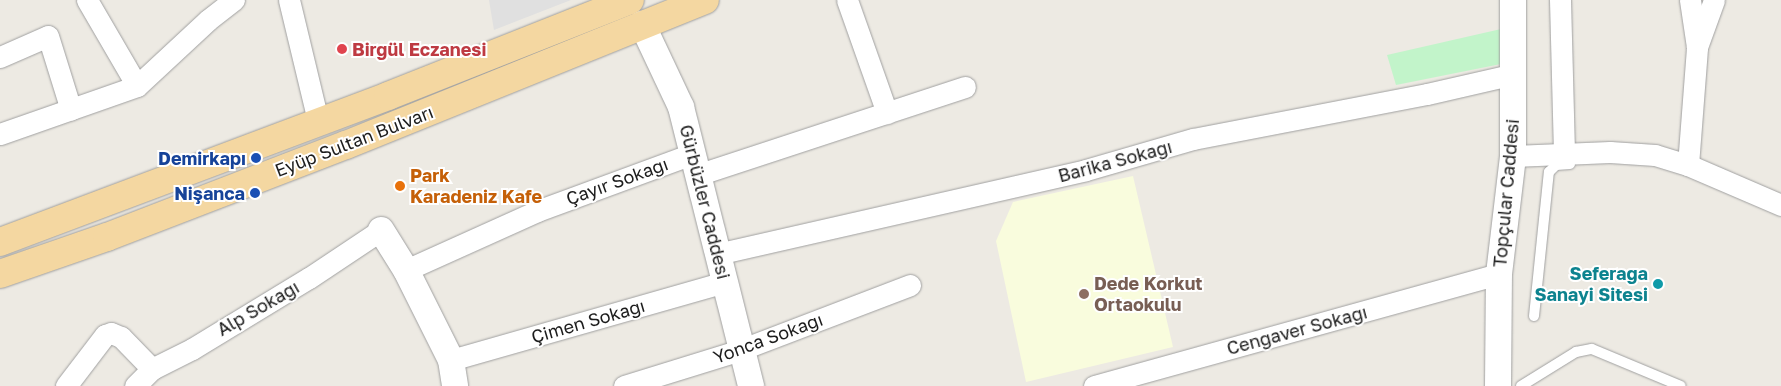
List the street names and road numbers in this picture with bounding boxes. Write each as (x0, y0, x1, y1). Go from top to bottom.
street label: Eyüp Sultan Bulvarı (272, 101, 436, 181)
street label: Topçular Caddesi (1489, 118, 1523, 268)
street label: Gürbüzler Caddesi (675, 122, 735, 282)
street label: Barika Sokağı (1056, 135, 1174, 187)
street label: Çayır Sokağı (563, 153, 671, 209)
street label: Alp Sokağı (213, 276, 303, 340)
street label: Çimen Sokağı (529, 294, 647, 348)
street label: Cengaver Sokağı (1224, 301, 1370, 359)
street label: Yonca Sokağı (710, 308, 826, 368)

